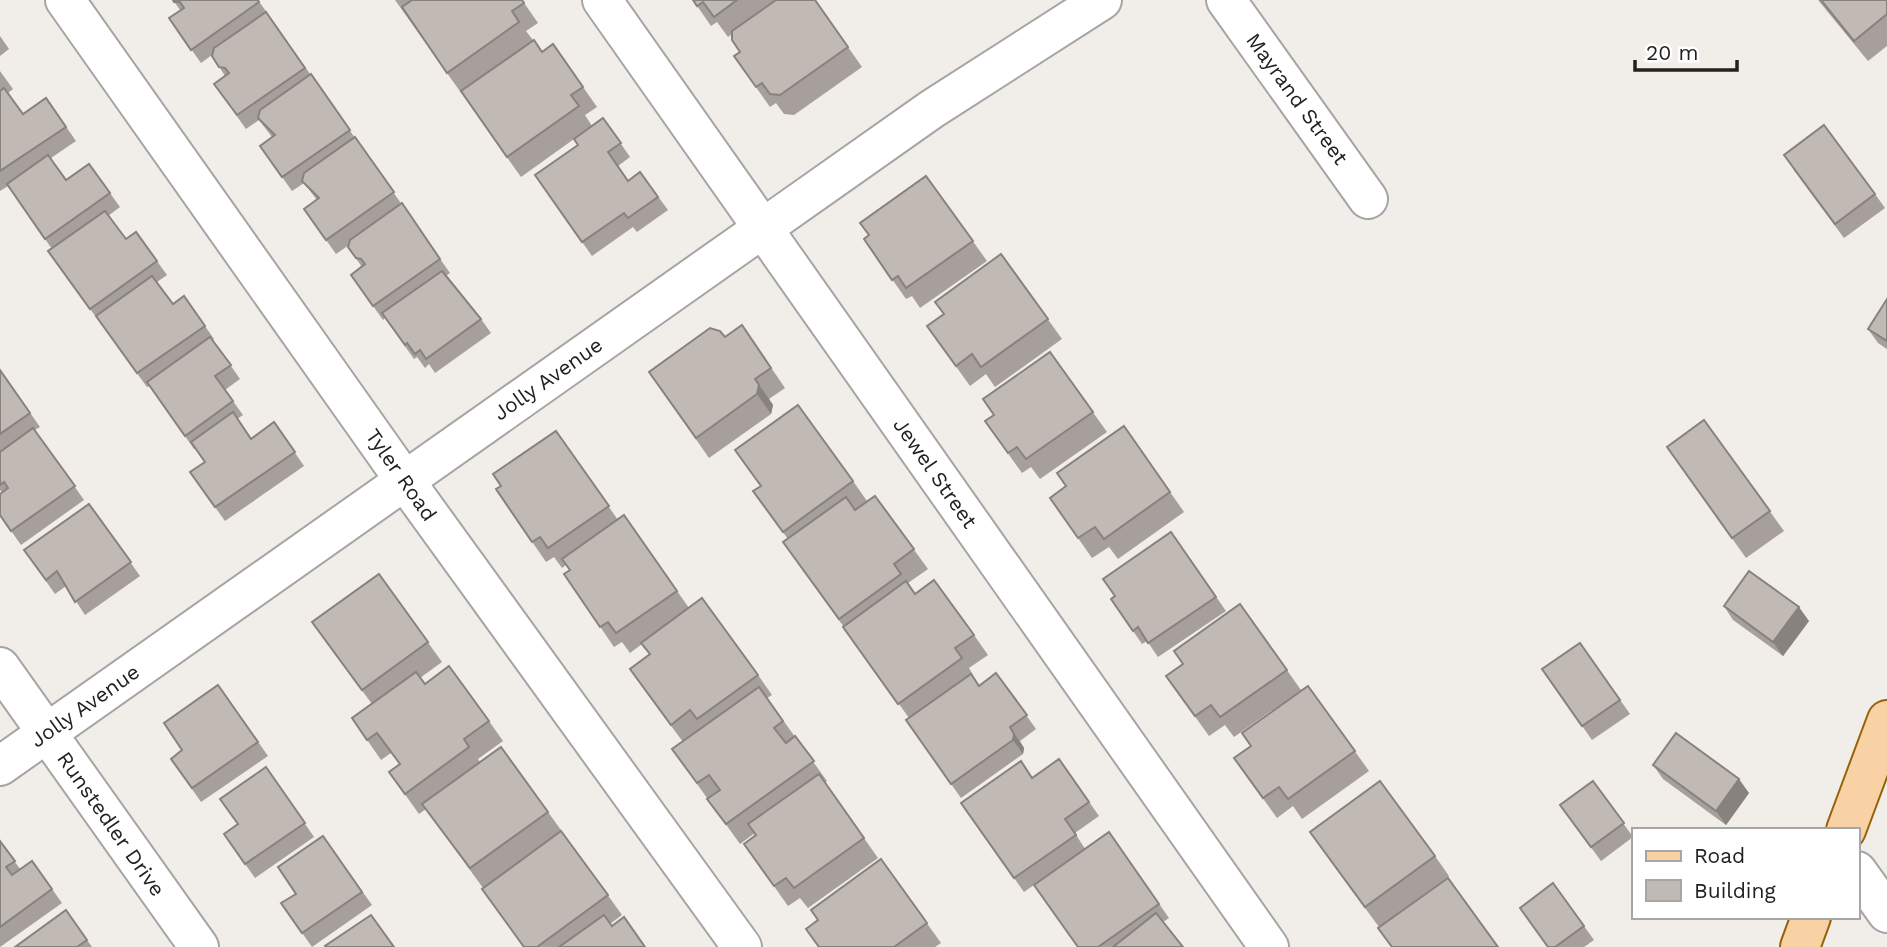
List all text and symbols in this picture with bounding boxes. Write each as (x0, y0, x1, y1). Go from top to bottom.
street label: Mayrand Street (1241, 28, 1354, 170)
scale bar (1635, 28, 1736, 72)
text: 20 m (1646, 40, 1698, 65)
street label: Jolly Avenue (488, 332, 607, 425)
street label: Jewel Street (888, 413, 983, 533)
street label: Tyler Road (361, 424, 442, 526)
street label: Jolly Avenue (25, 659, 144, 752)
street label: Runstedler Drive (52, 747, 171, 901)
legend (1632, 828, 1859, 919)
text: Road (1694, 843, 1745, 868)
text: Building (1694, 878, 1776, 903)

